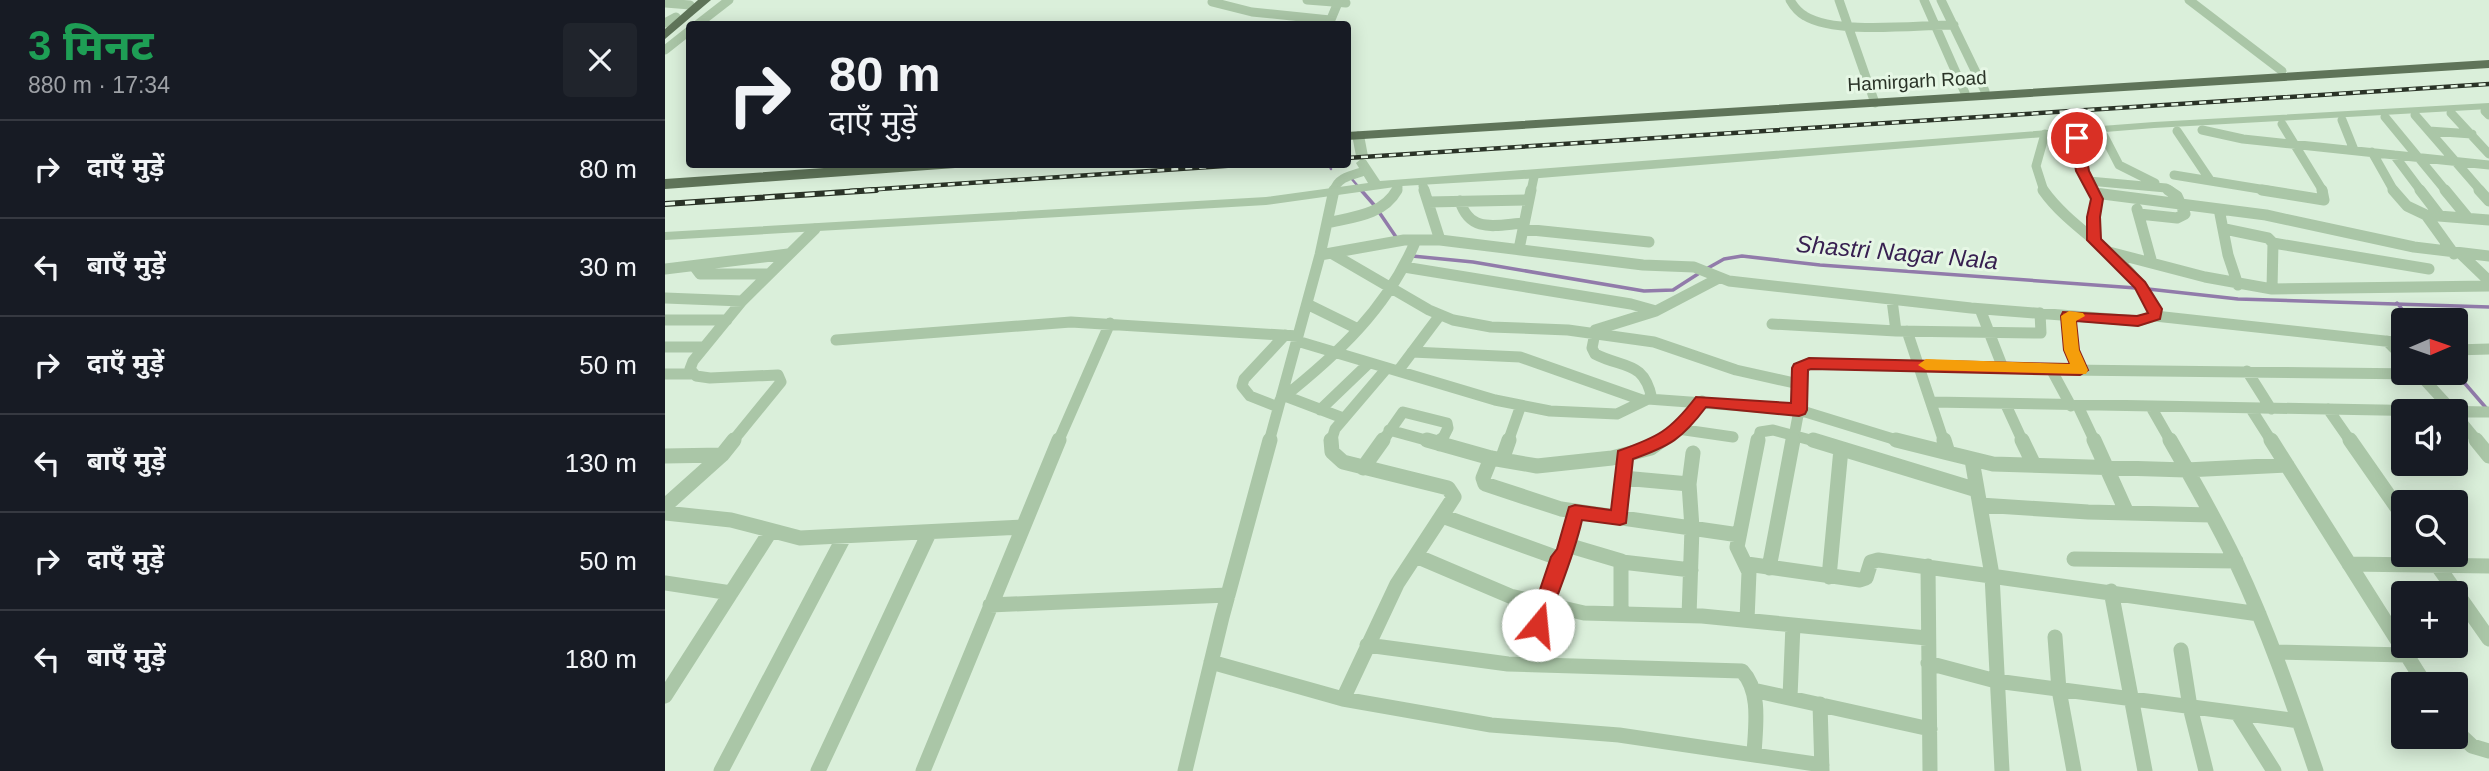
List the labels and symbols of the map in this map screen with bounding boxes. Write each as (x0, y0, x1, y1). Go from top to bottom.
street label: Hamirgarh Road (1847, 67, 1987, 95)
pin (2047, 108, 2107, 168)
water label: Shastri Nagar Nala (1795, 230, 1999, 274)
north arrow (2391, 308, 2467, 385)
position arrow (1501, 588, 1575, 662)

